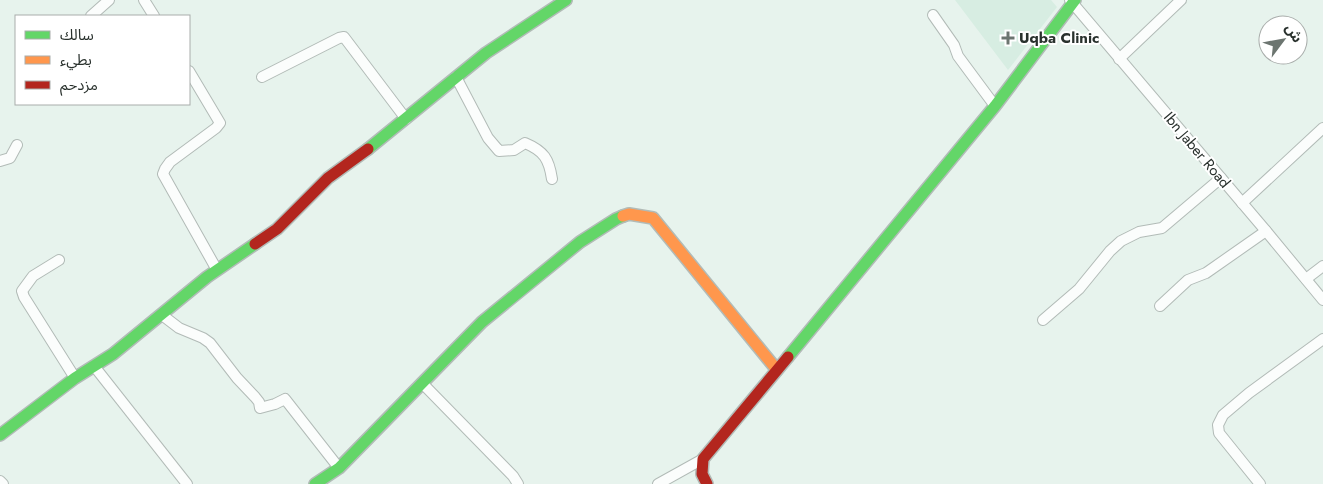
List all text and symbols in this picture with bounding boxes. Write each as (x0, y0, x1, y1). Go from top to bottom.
legend (15, 15, 190, 105)
north arrow (1258, 15, 1308, 65)
text: ش (1280, 20, 1308, 47)
text: سالك (60, 24, 94, 46)
place label: Uqba Clinic (1019, 27, 1100, 49)
marker: Uqba Clinic (1001, 31, 1015, 45)
text: بطيء (60, 49, 92, 71)
text: مزدحم (60, 74, 98, 96)
street label: Ibn Jaber Road (1158, 107, 1236, 193)

